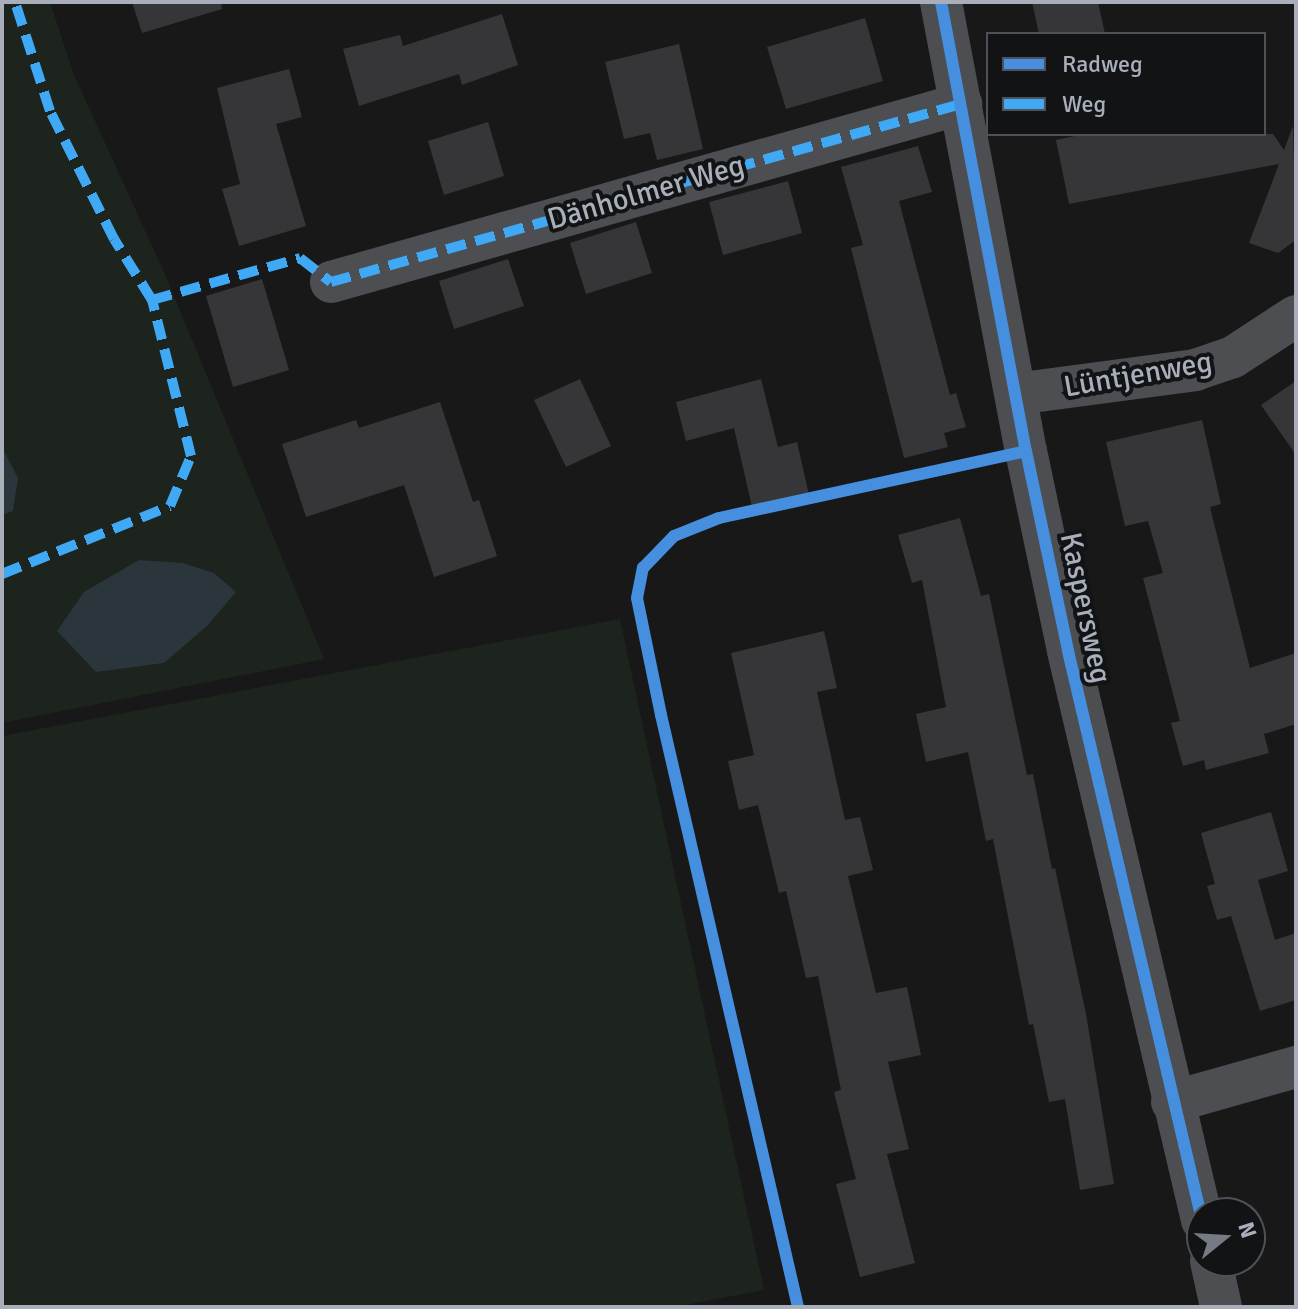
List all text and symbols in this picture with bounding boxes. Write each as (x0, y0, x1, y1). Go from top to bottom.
legend (986, 32, 1266, 136)
text: Radweg (1062, 49, 1143, 79)
text: Weg (1062, 89, 1106, 119)
street label: Dänholmer Weg (543, 148, 749, 238)
street label: Lüntjenweg (1061, 344, 1215, 406)
street label: Kaspersweg (1051, 529, 1119, 687)
north arrow (1186, 1197, 1266, 1277)
text: N (1232, 1219, 1263, 1242)

